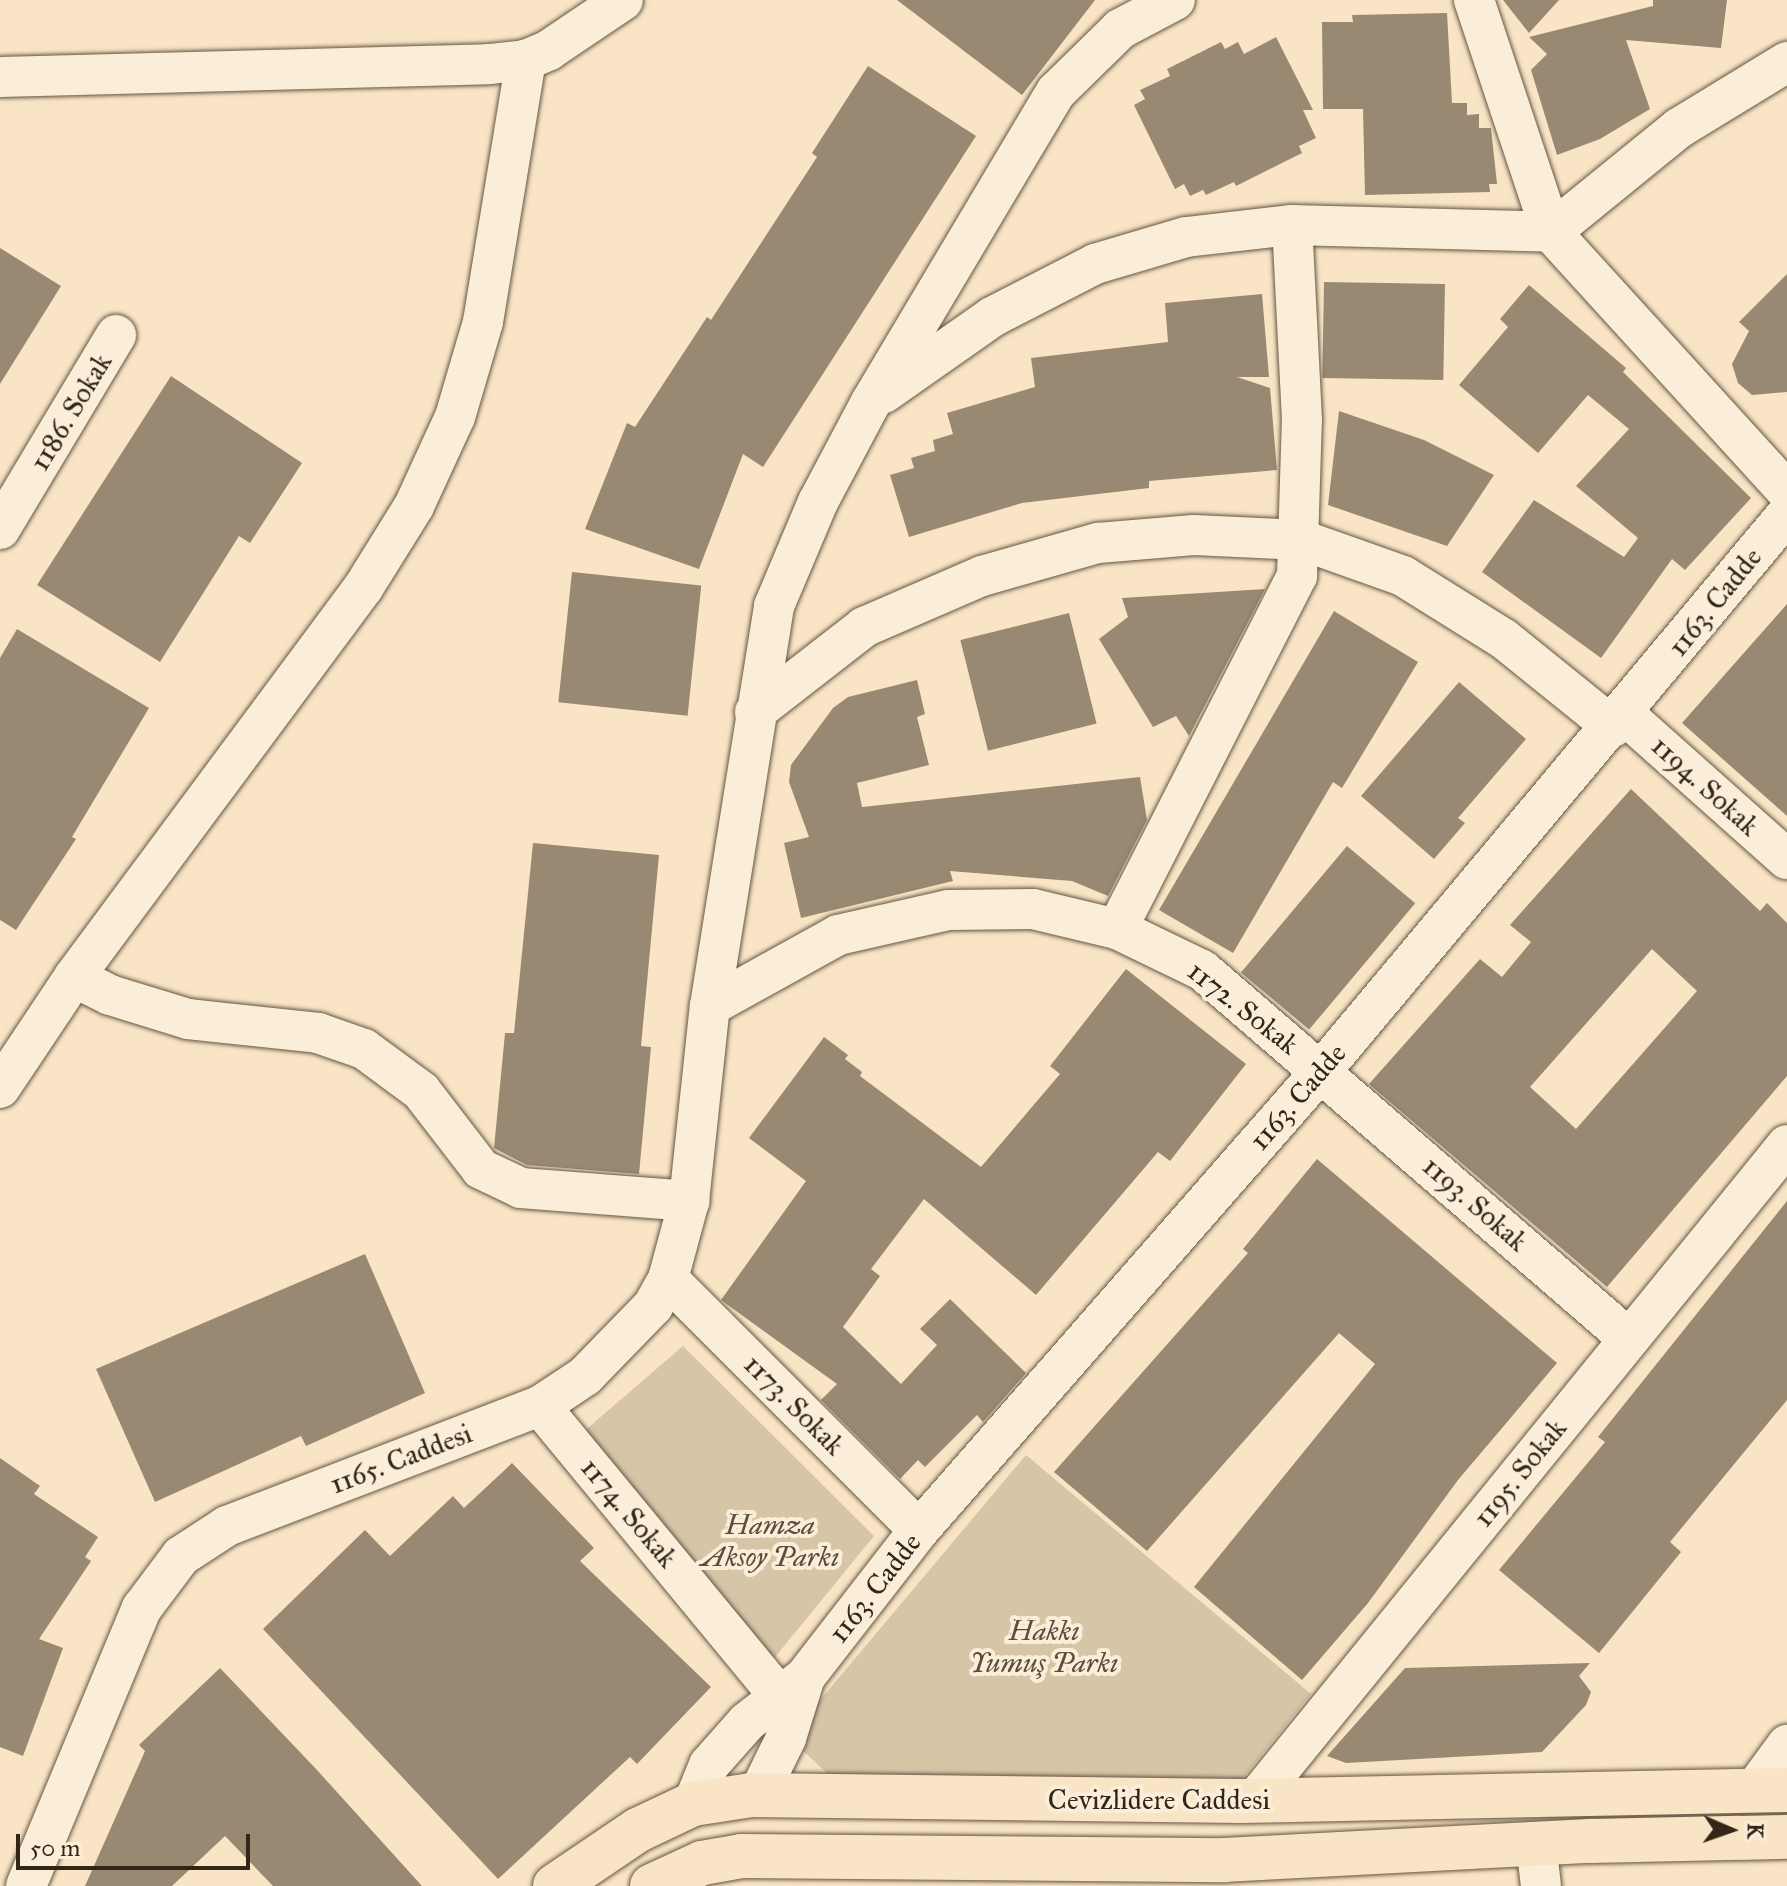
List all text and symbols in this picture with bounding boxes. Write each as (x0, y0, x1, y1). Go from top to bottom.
street label: 1186. Sokak (23, 347, 119, 477)
street label: 1163. Cadde (1661, 541, 1769, 663)
street label: 1194. Sokak (1644, 729, 1766, 843)
street label: 1172. Sokak (1181, 954, 1305, 1062)
street label: 1163. Cadde (1243, 1037, 1353, 1157)
street label: 1193. Sokak (1416, 1149, 1534, 1259)
street label: 1173. Sokak (737, 1348, 851, 1462)
street label: 1195. Sokak (1466, 1412, 1574, 1534)
street label: 1165. Caddesi (325, 1417, 477, 1501)
street label: 1174. Sokak (574, 1451, 684, 1575)
park label: Hamza Aksoy Parkı (701, 1508, 839, 1574)
street label: 1163. Cadde (822, 1526, 928, 1650)
park label: Hakkı Yumuş Parkı (970, 1614, 1118, 1680)
street label: Cevizlidere Caddesi (1048, 1783, 1270, 1817)
north arrow (1691, 1790, 1771, 1870)
scale bar (20, 1818, 254, 1868)
text: K (1742, 1823, 1769, 1839)
text: 50 m (30, 1833, 80, 1863)

